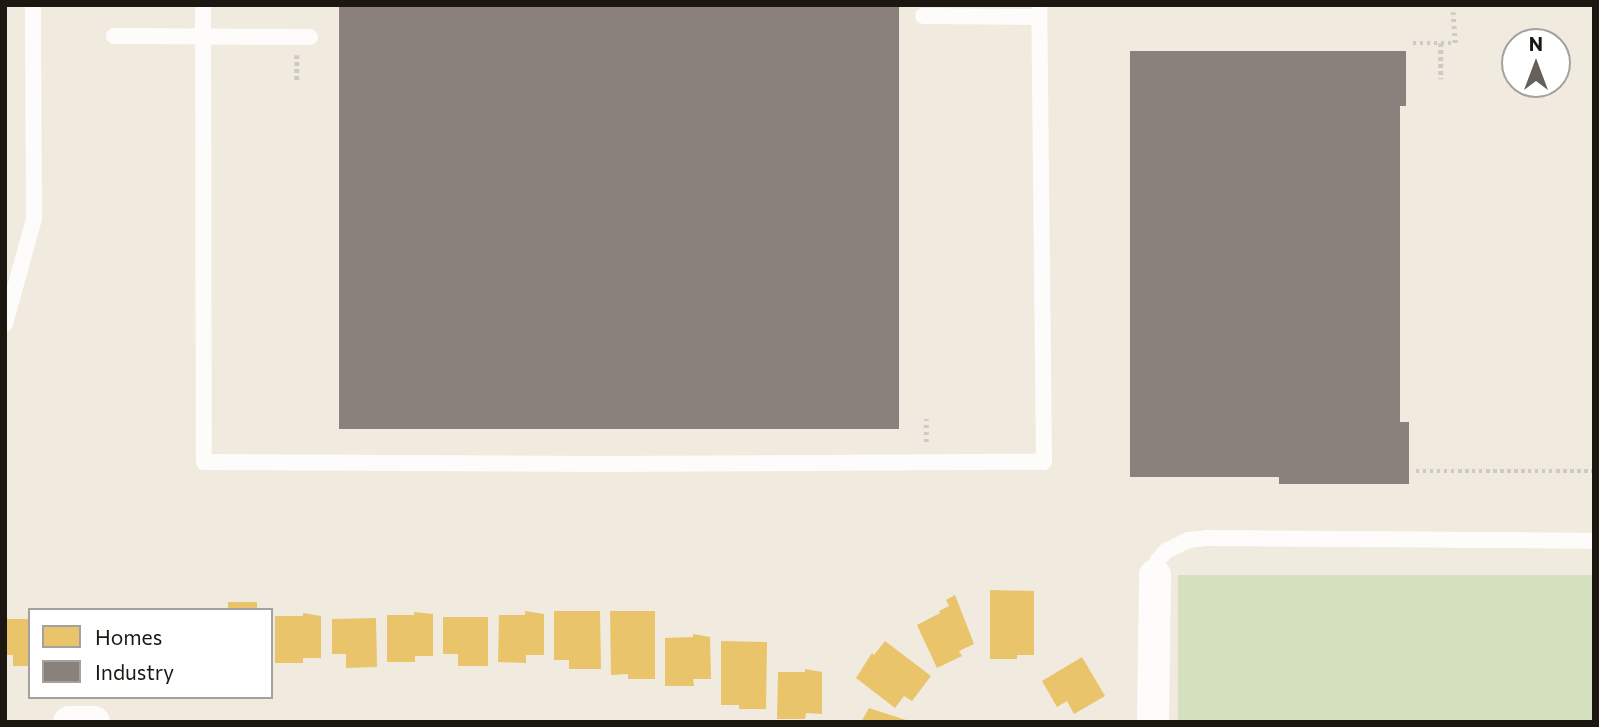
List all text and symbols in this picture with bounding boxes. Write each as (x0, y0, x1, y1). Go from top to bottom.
north arrow (1501, 28, 1571, 98)
text: N (1529, 32, 1543, 55)
legend (28, 608, 273, 699)
text: Homes (95, 624, 162, 649)
text: Industry (95, 659, 174, 684)

